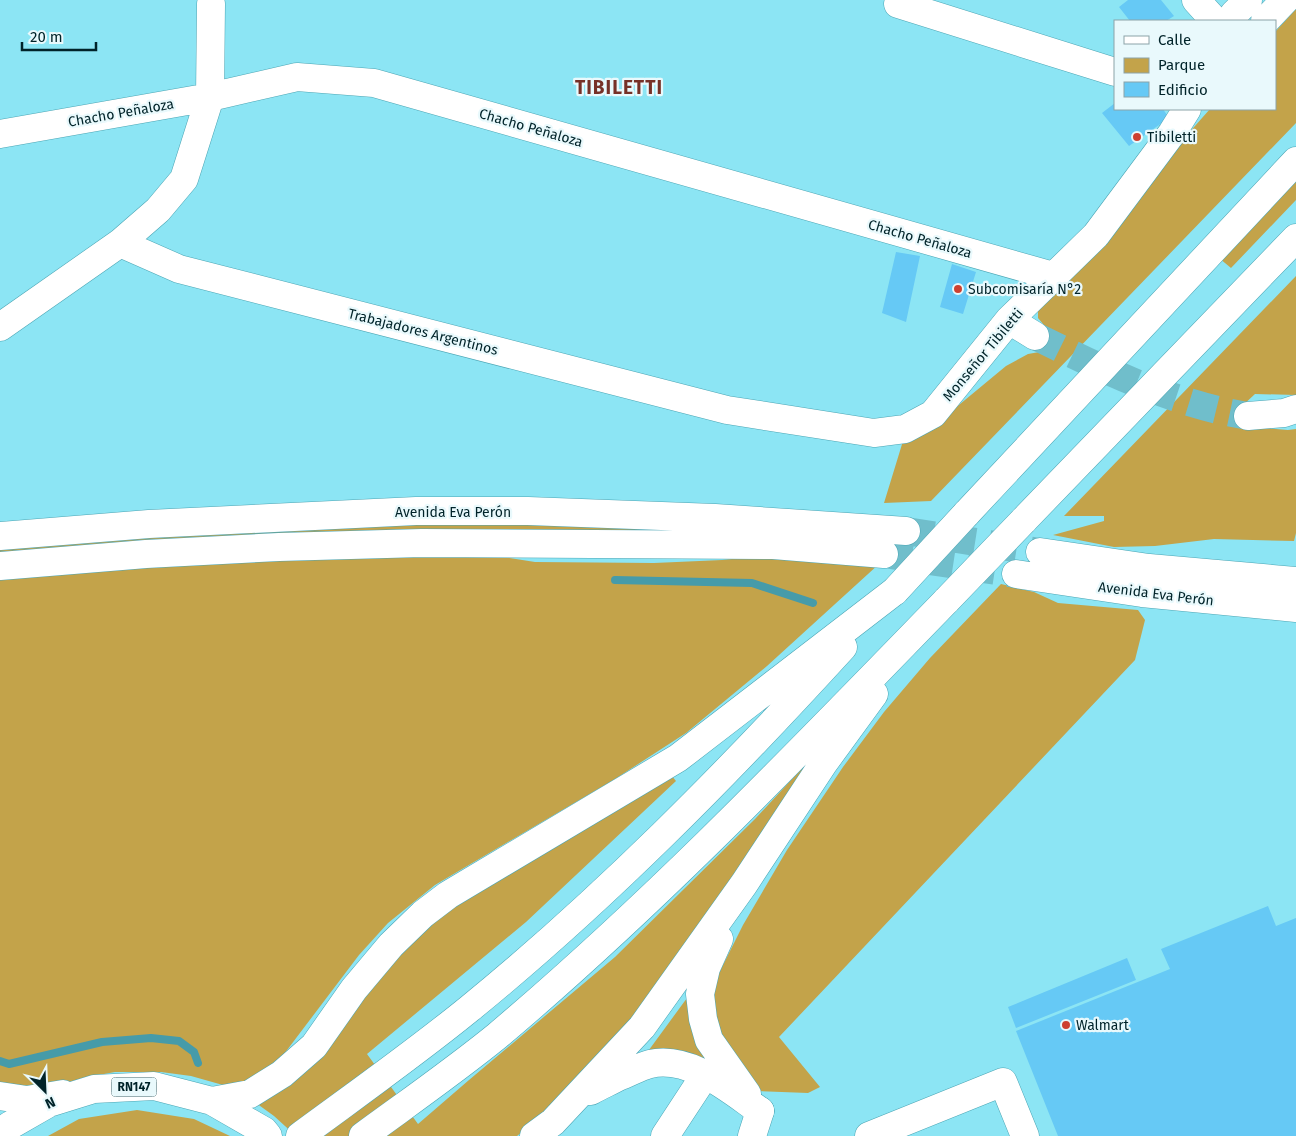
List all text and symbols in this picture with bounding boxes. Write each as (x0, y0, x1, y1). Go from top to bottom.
scale bar (22, 20, 96, 52)
legend (1114, 20, 1276, 110)
text: 20 m (30, 28, 63, 46)
text: Calle (1158, 31, 1191, 49)
text: Parque (1158, 56, 1205, 74)
district label: TIBILETTI (575, 76, 663, 99)
text: Edificio (1158, 81, 1208, 99)
street label: Chacho Peñaloza (67, 95, 175, 131)
street label: Chacho Peñaloza (477, 105, 585, 151)
place label: Tibiletti (1147, 129, 1196, 146)
marker: Tibiletti (1131, 131, 1143, 143)
street label: Chacho Peñaloza (866, 216, 974, 262)
place label: Subcomisaría N°2 (968, 281, 1081, 298)
marker: Subcomisaría N°2 (952, 283, 964, 295)
street label: Trabajadores Argentinos (346, 305, 500, 359)
street label: Monseñor Tibiletti (939, 305, 1027, 405)
street label: Avenida Eva Perón (395, 504, 511, 521)
street label: Avenida Eva Perón (1097, 578, 1215, 610)
place label: Walmart (1076, 1017, 1130, 1034)
marker: Walmart (1060, 1019, 1072, 1031)
north arrow (20, 1066, 70, 1116)
road number: RN147 (112, 1078, 156, 1096)
text: N (42, 1093, 58, 1112)

